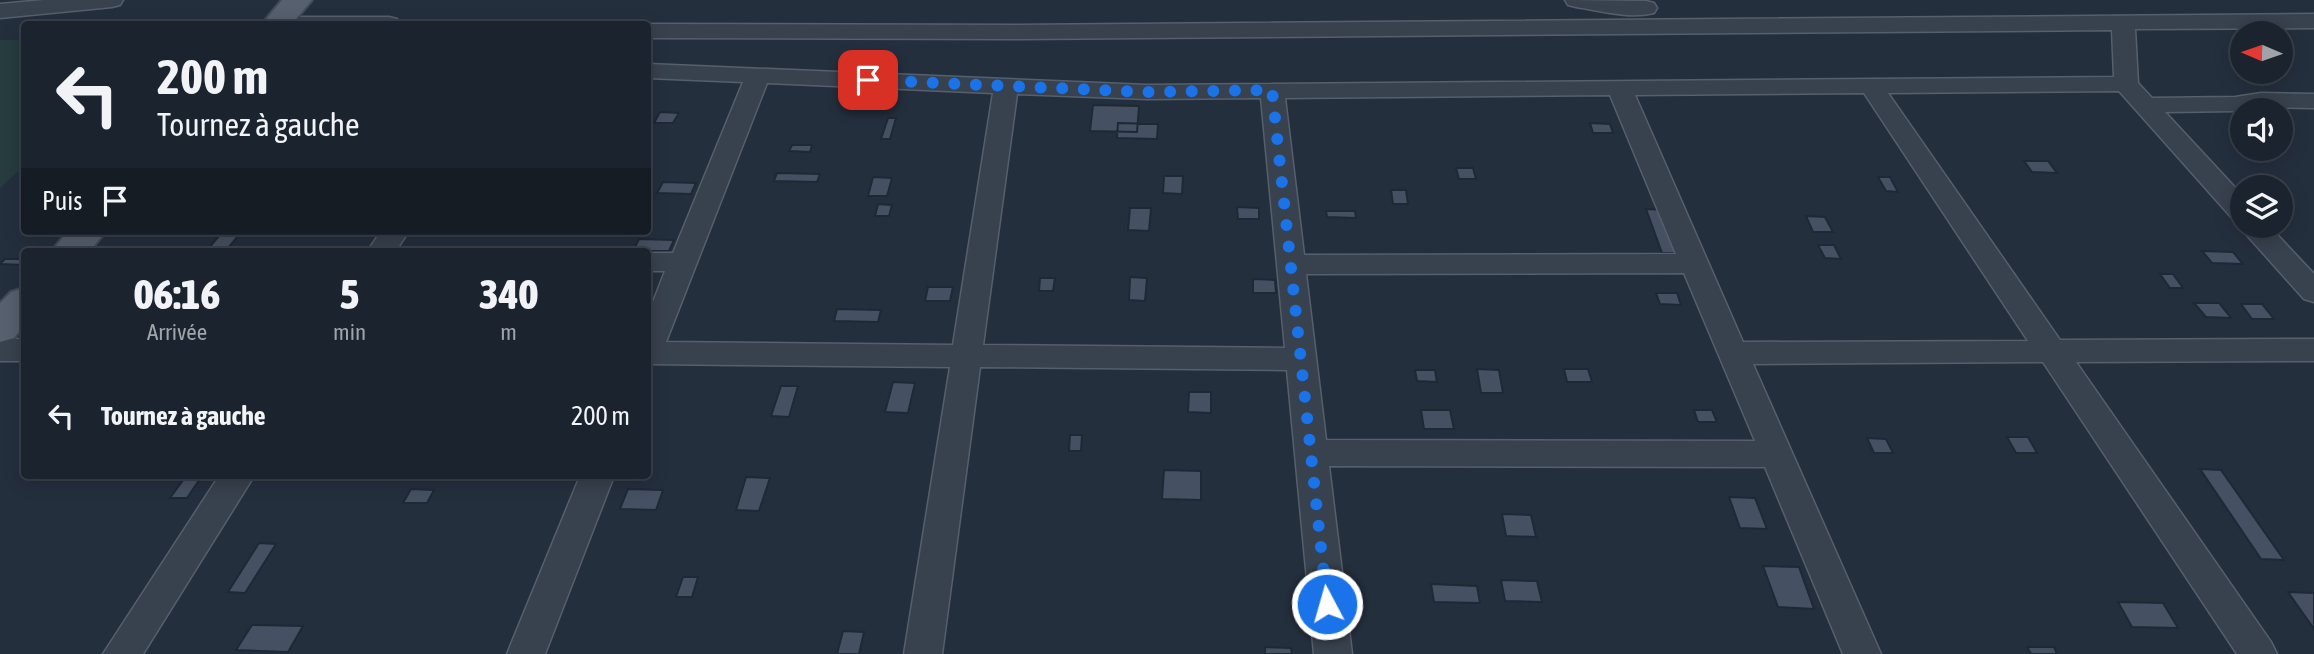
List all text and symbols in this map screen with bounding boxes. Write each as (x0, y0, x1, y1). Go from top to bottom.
north arrow (2230, 21, 2292, 84)
map controls (2230, 21, 2293, 238)
text: 200 m (157, 48, 268, 104)
icon: left (42, 49, 133, 140)
pin (838, 50, 898, 110)
icon: arrive (849, 61, 887, 99)
button: sound (2230, 98, 2293, 161)
text: Tournez à gauche (157, 106, 360, 143)
button: layers (2230, 175, 2293, 238)
icon: arrive (96, 182, 134, 220)
text: Puis (42, 186, 82, 216)
text: 06:16 (134, 270, 220, 318)
text: 5 (340, 270, 359, 318)
text: 340 (479, 270, 538, 318)
text: Arrivée (147, 319, 207, 345)
text: min (333, 319, 366, 345)
text: m (500, 319, 517, 345)
icon: left (42, 397, 80, 435)
text: Tournez à gauche (101, 401, 266, 431)
text: 200 m (571, 401, 630, 431)
position arrow (1290, 567, 1364, 641)

